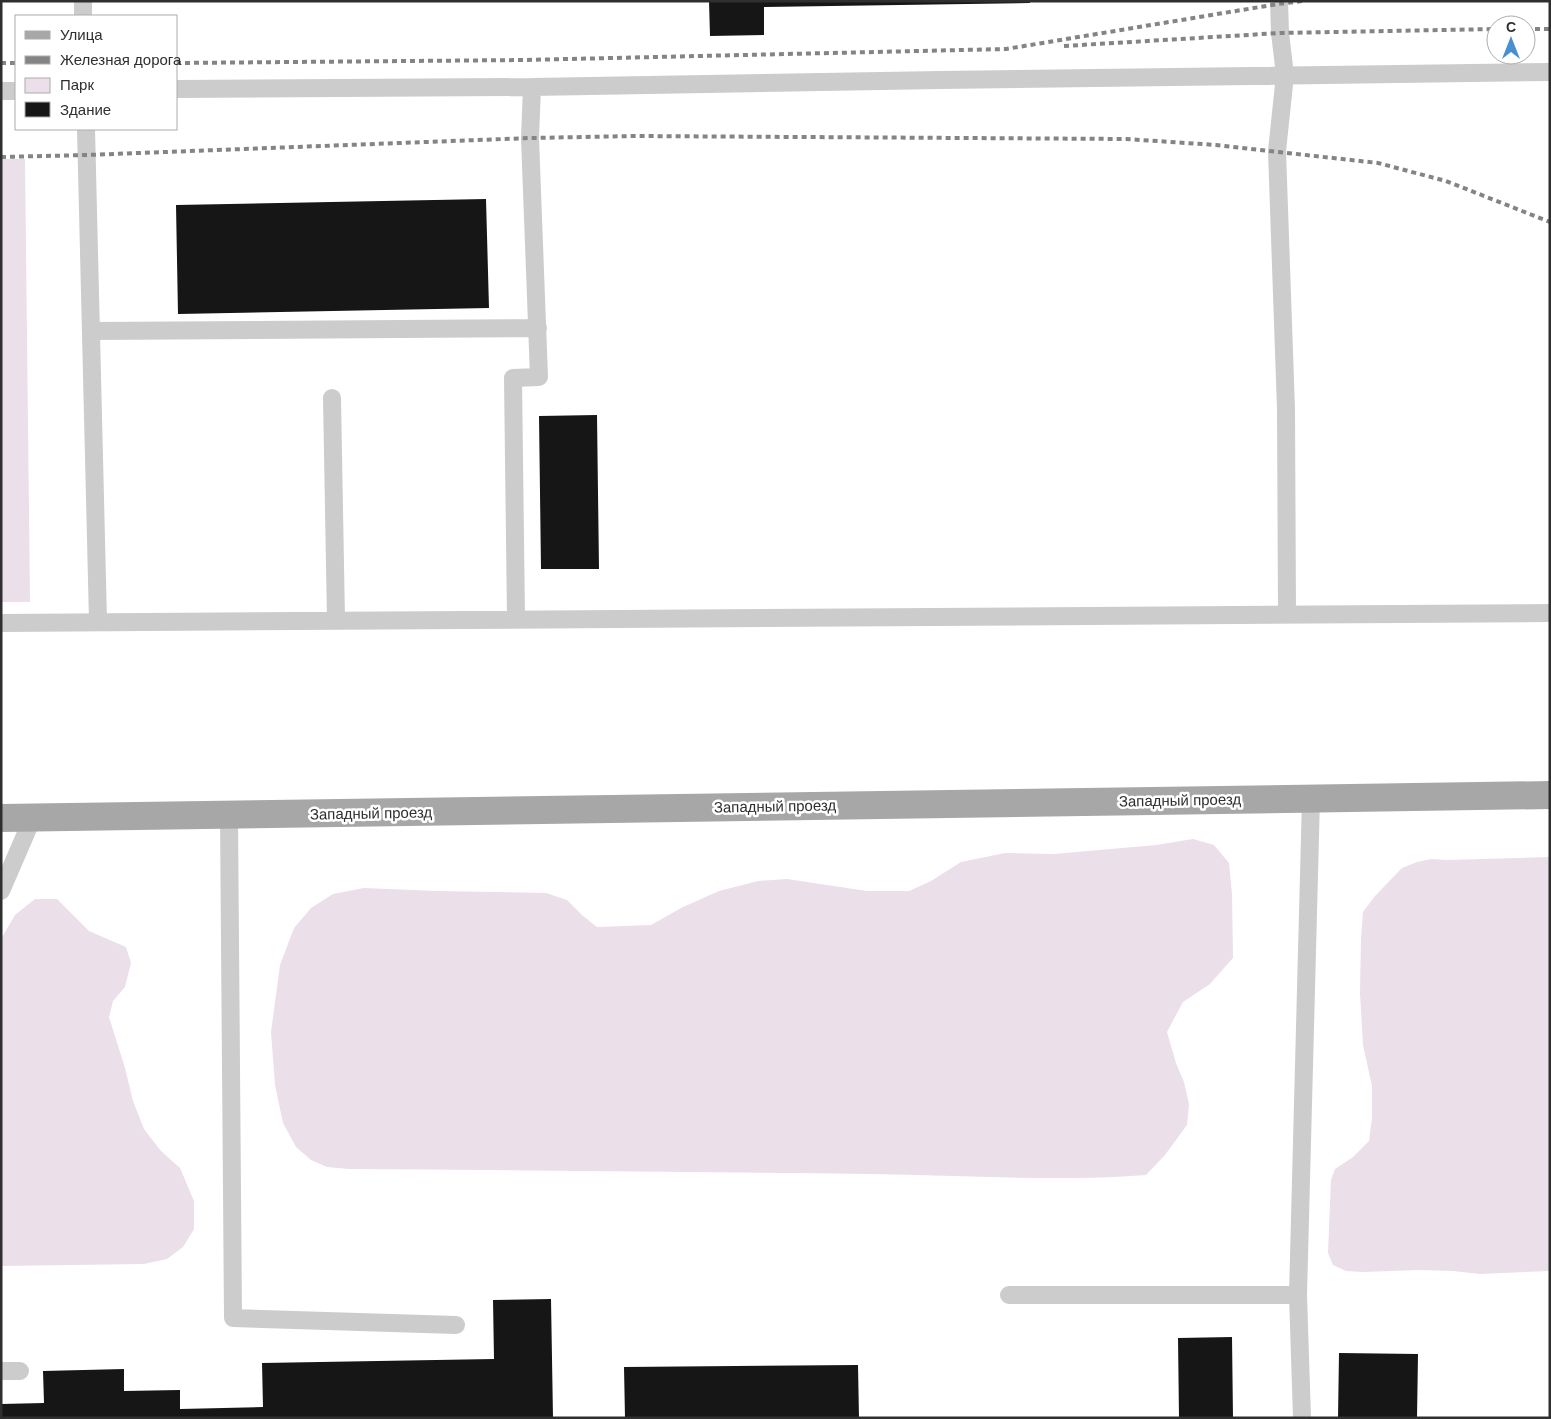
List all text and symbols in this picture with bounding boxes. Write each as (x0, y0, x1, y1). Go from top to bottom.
legend (15, 15, 178, 130)
north arrow (1486, 15, 1536, 65)
text: С (1506, 19, 1516, 35)
text: Улица (60, 26, 103, 43)
text: Железная дорога (60, 51, 182, 68)
text: Парк (60, 76, 94, 93)
text: Здание (60, 101, 111, 118)
street label: Западный проезд (1119, 790, 1242, 810)
street label: Западный проезд (714, 796, 837, 816)
street label: Западный проезд (310, 803, 433, 823)

